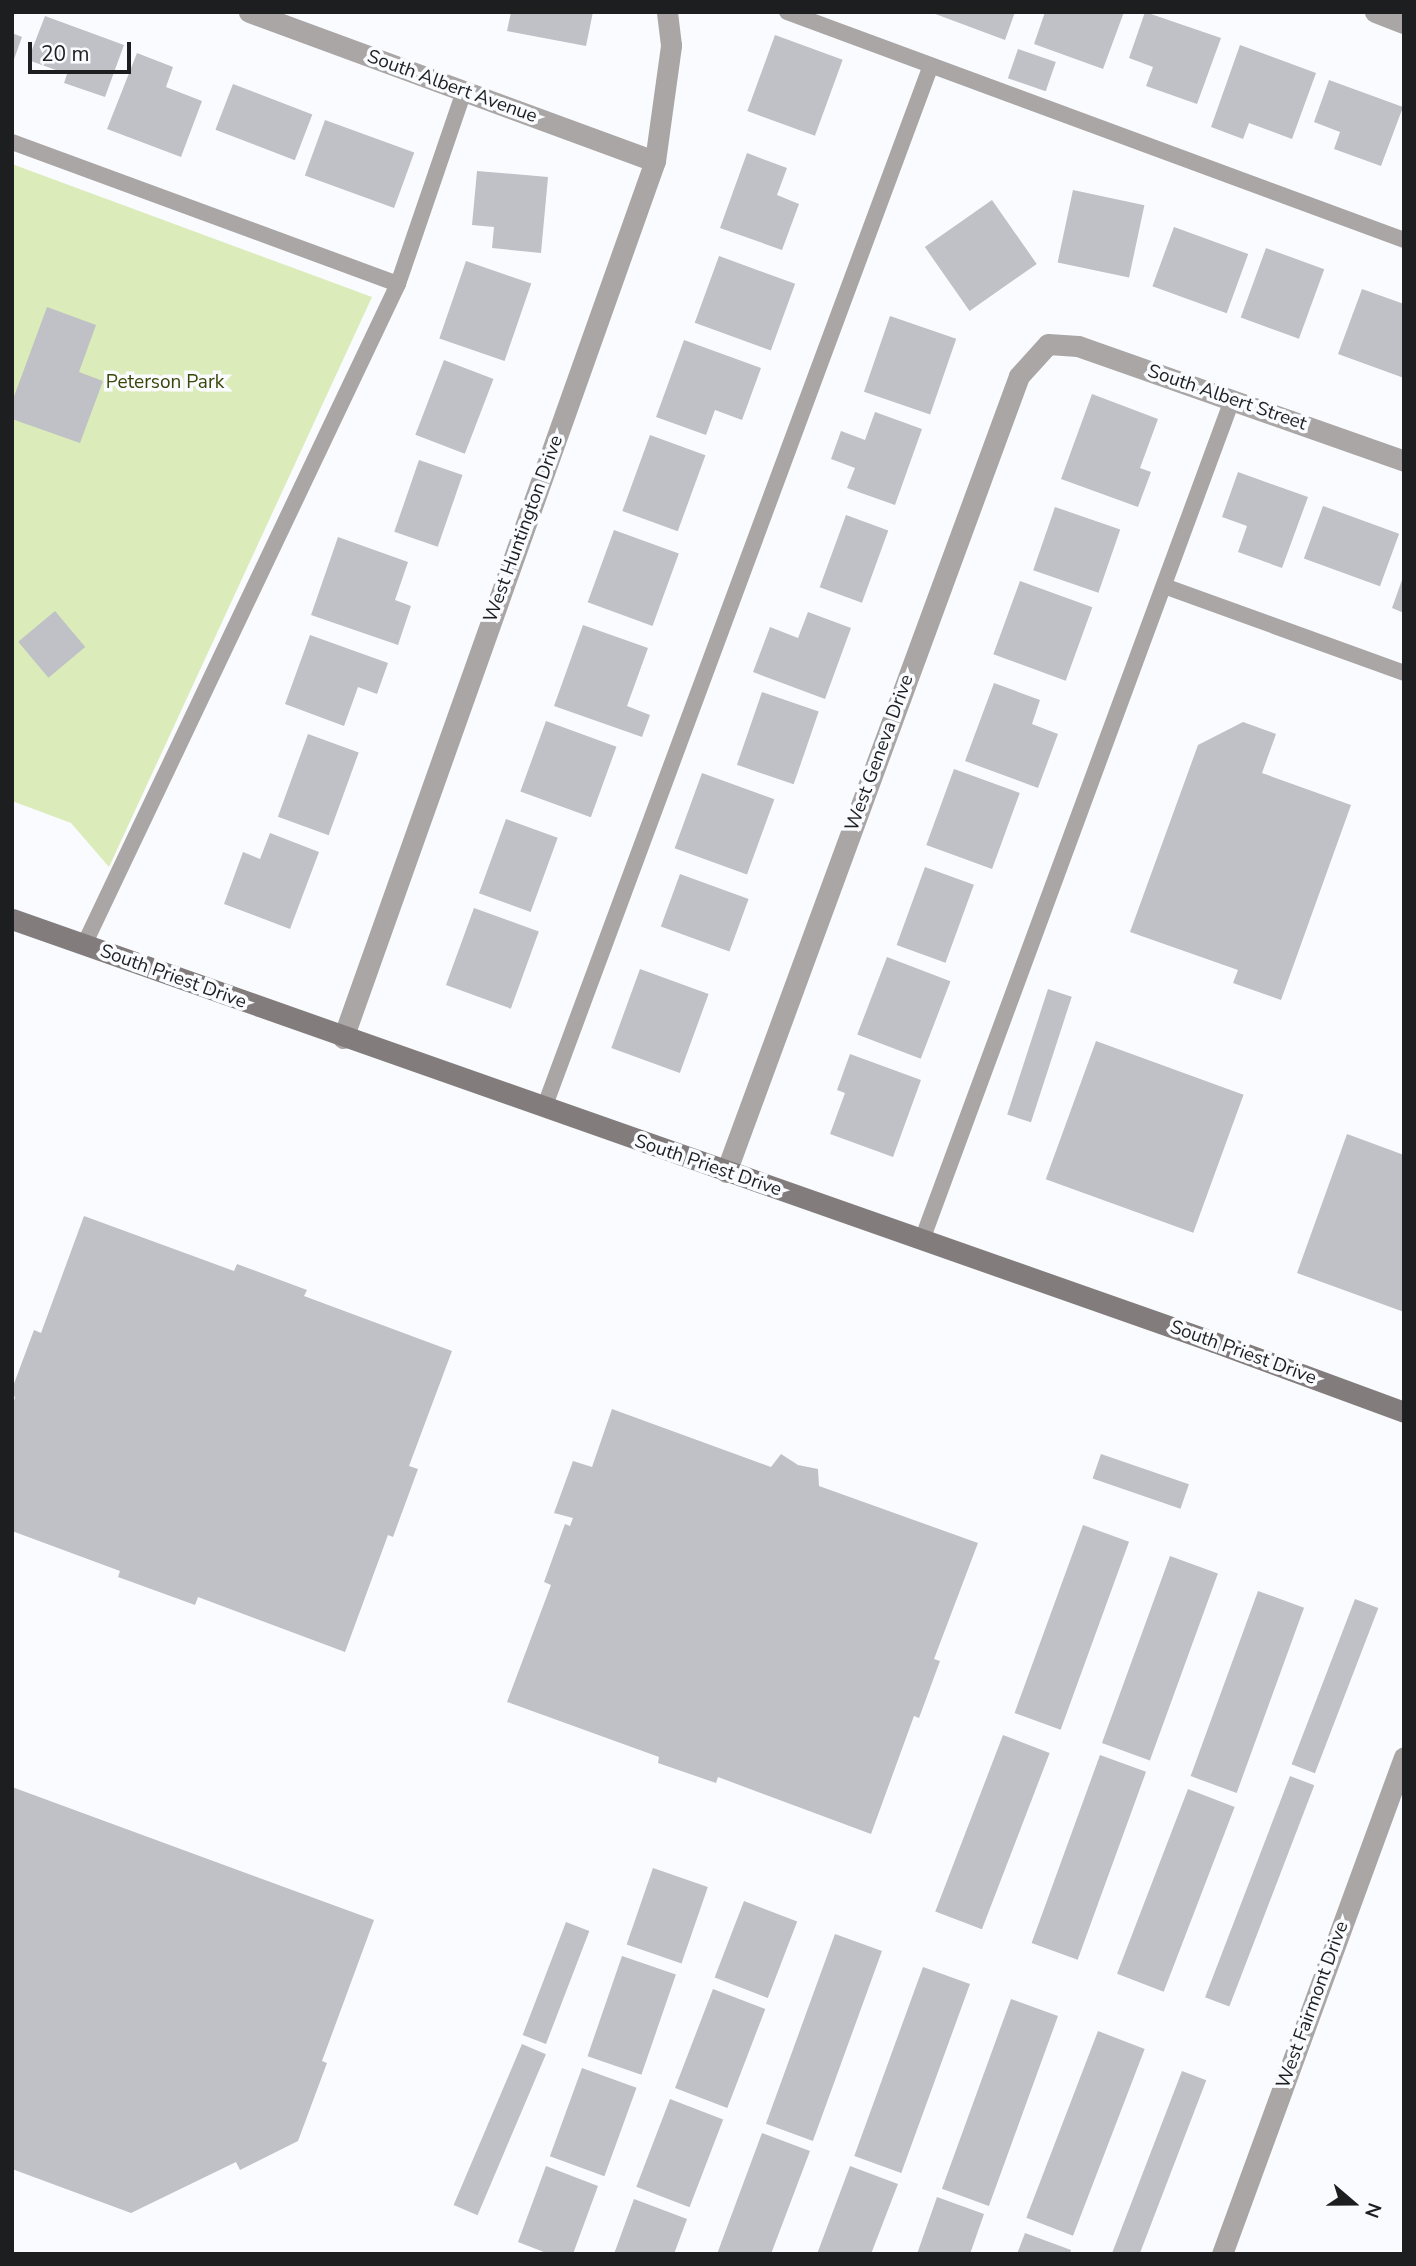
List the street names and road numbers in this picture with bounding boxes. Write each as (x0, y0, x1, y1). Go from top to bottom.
street label: South Albert Avenue (364, 46, 540, 128)
street label: South Albert Street (1145, 360, 1309, 436)
street label: West Huntington Drive (480, 432, 568, 626)
street label: West Geneva Drive (841, 672, 919, 834)
street label: South Priest Drive (97, 940, 249, 1014)
street label: South Priest Drive (631, 1130, 785, 1202)
street label: South Priest Drive (1167, 1316, 1319, 1390)
street label: West Fairmont Drive (1272, 1918, 1354, 2092)

